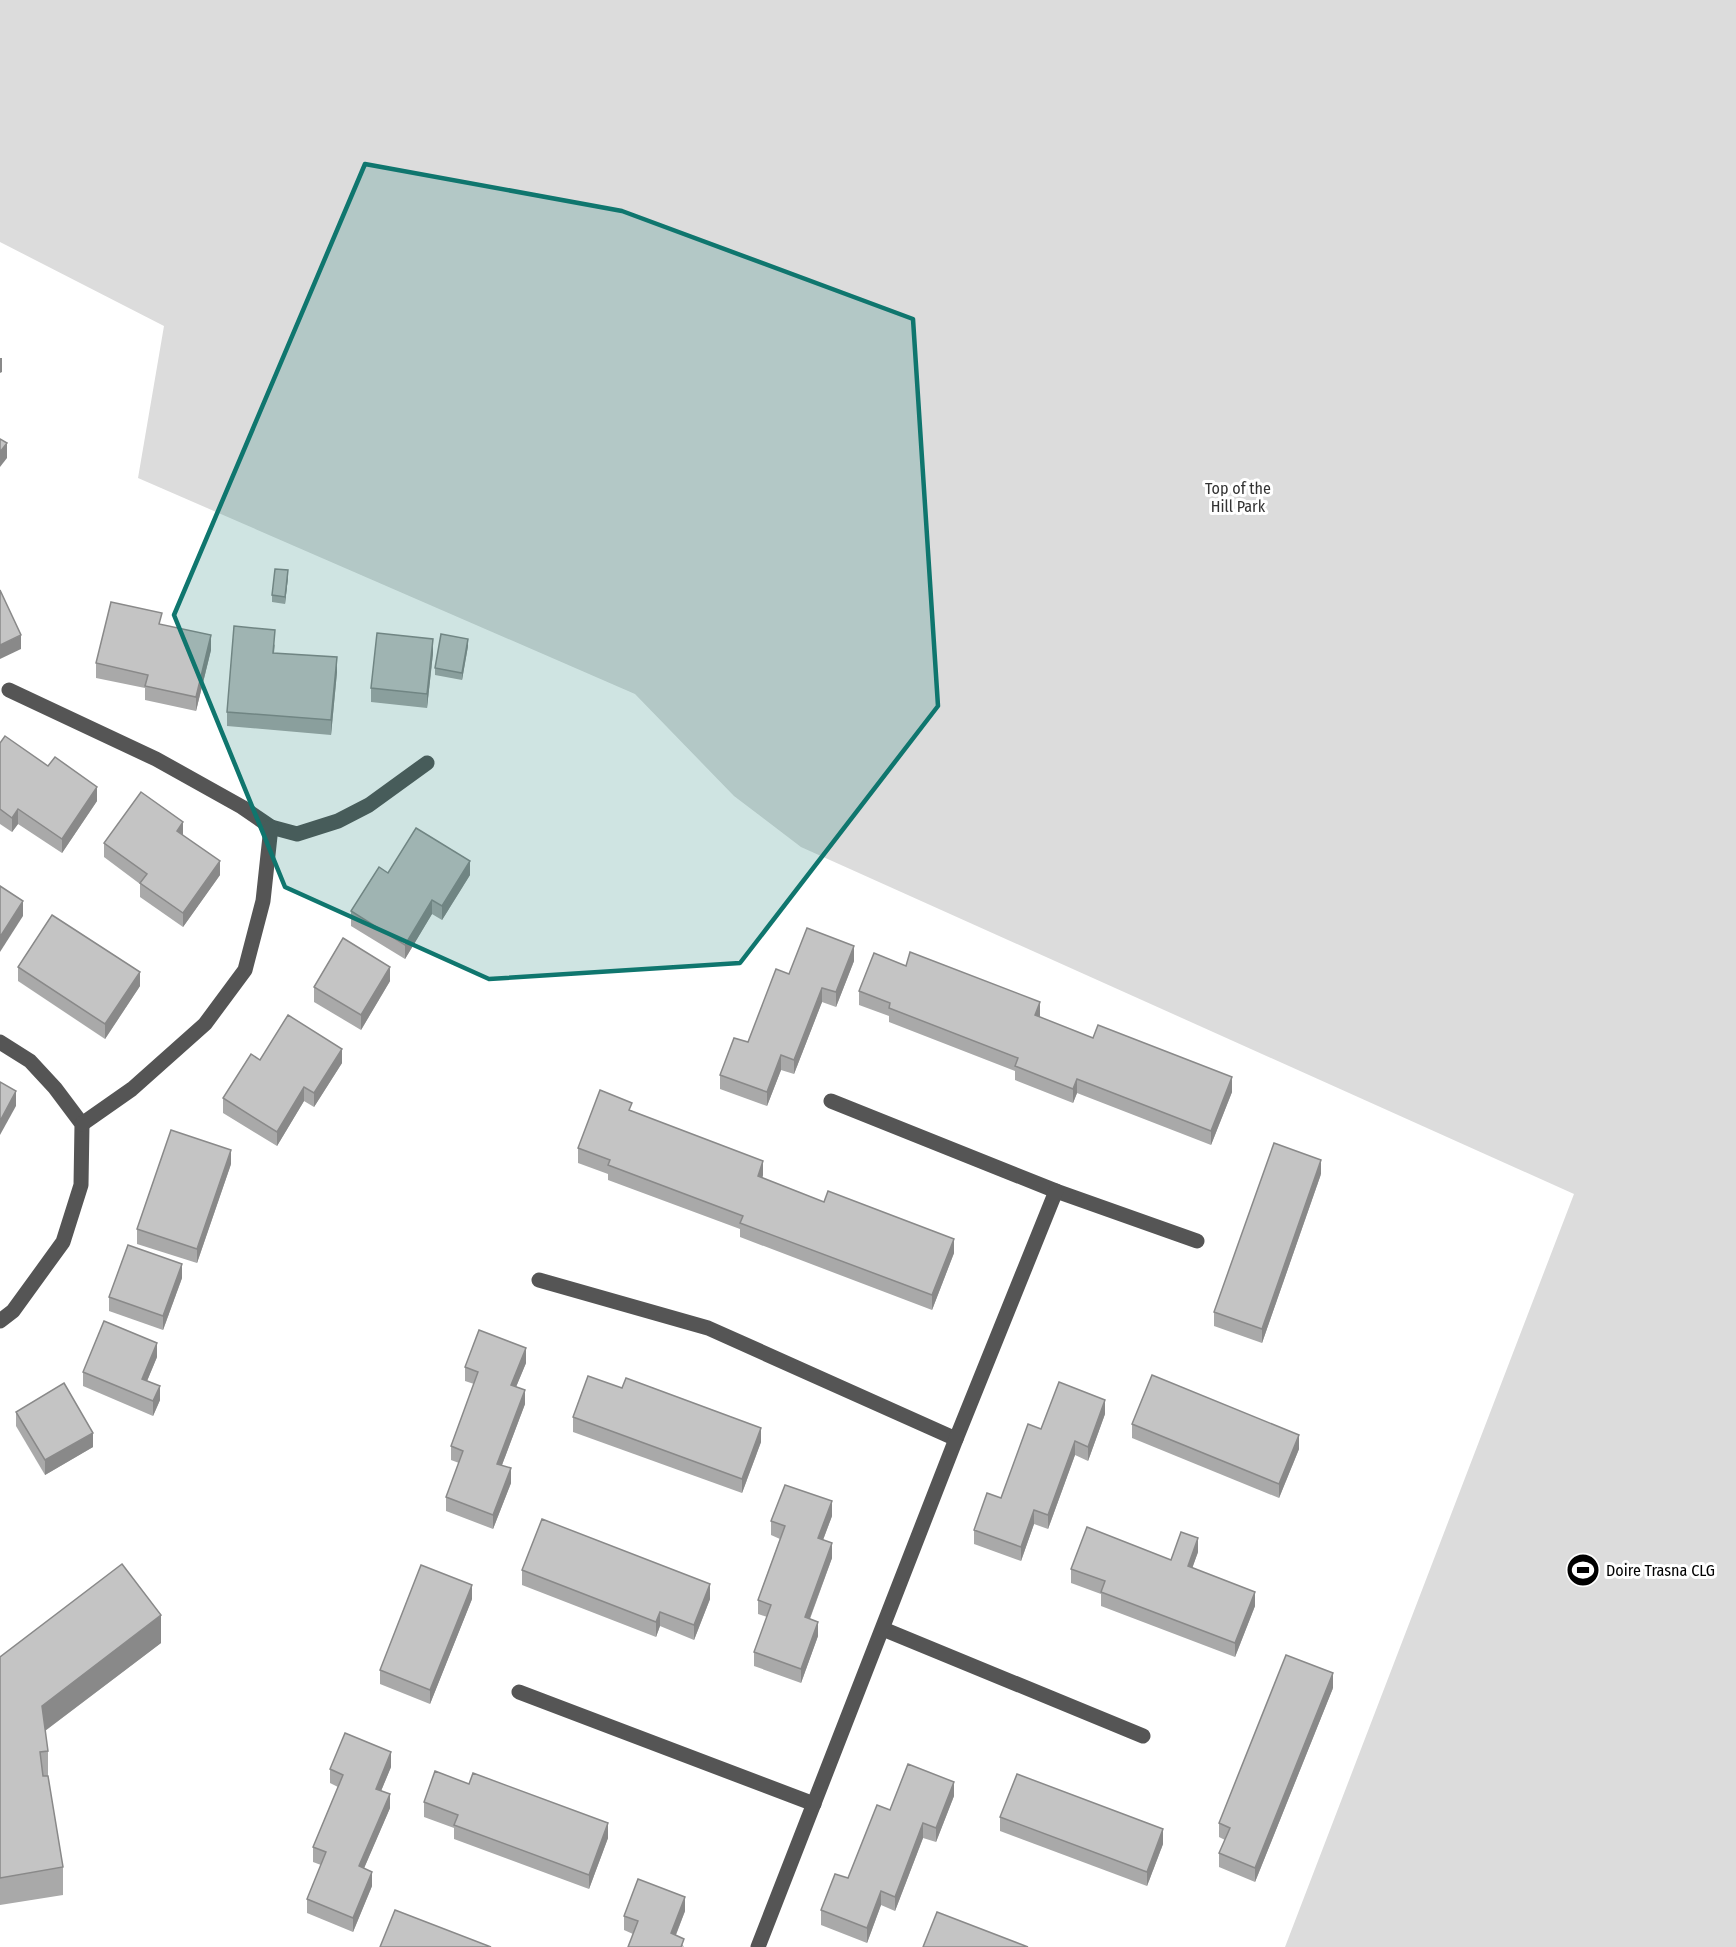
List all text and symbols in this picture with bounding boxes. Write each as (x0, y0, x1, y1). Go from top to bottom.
park label: Top of the Hill Park (1205, 479, 1271, 516)
sports icon: Doire Trasna CLG (1565, 1552, 1601, 1588)
place label: Doire Trasna CLG (1606, 1561, 1715, 1580)

